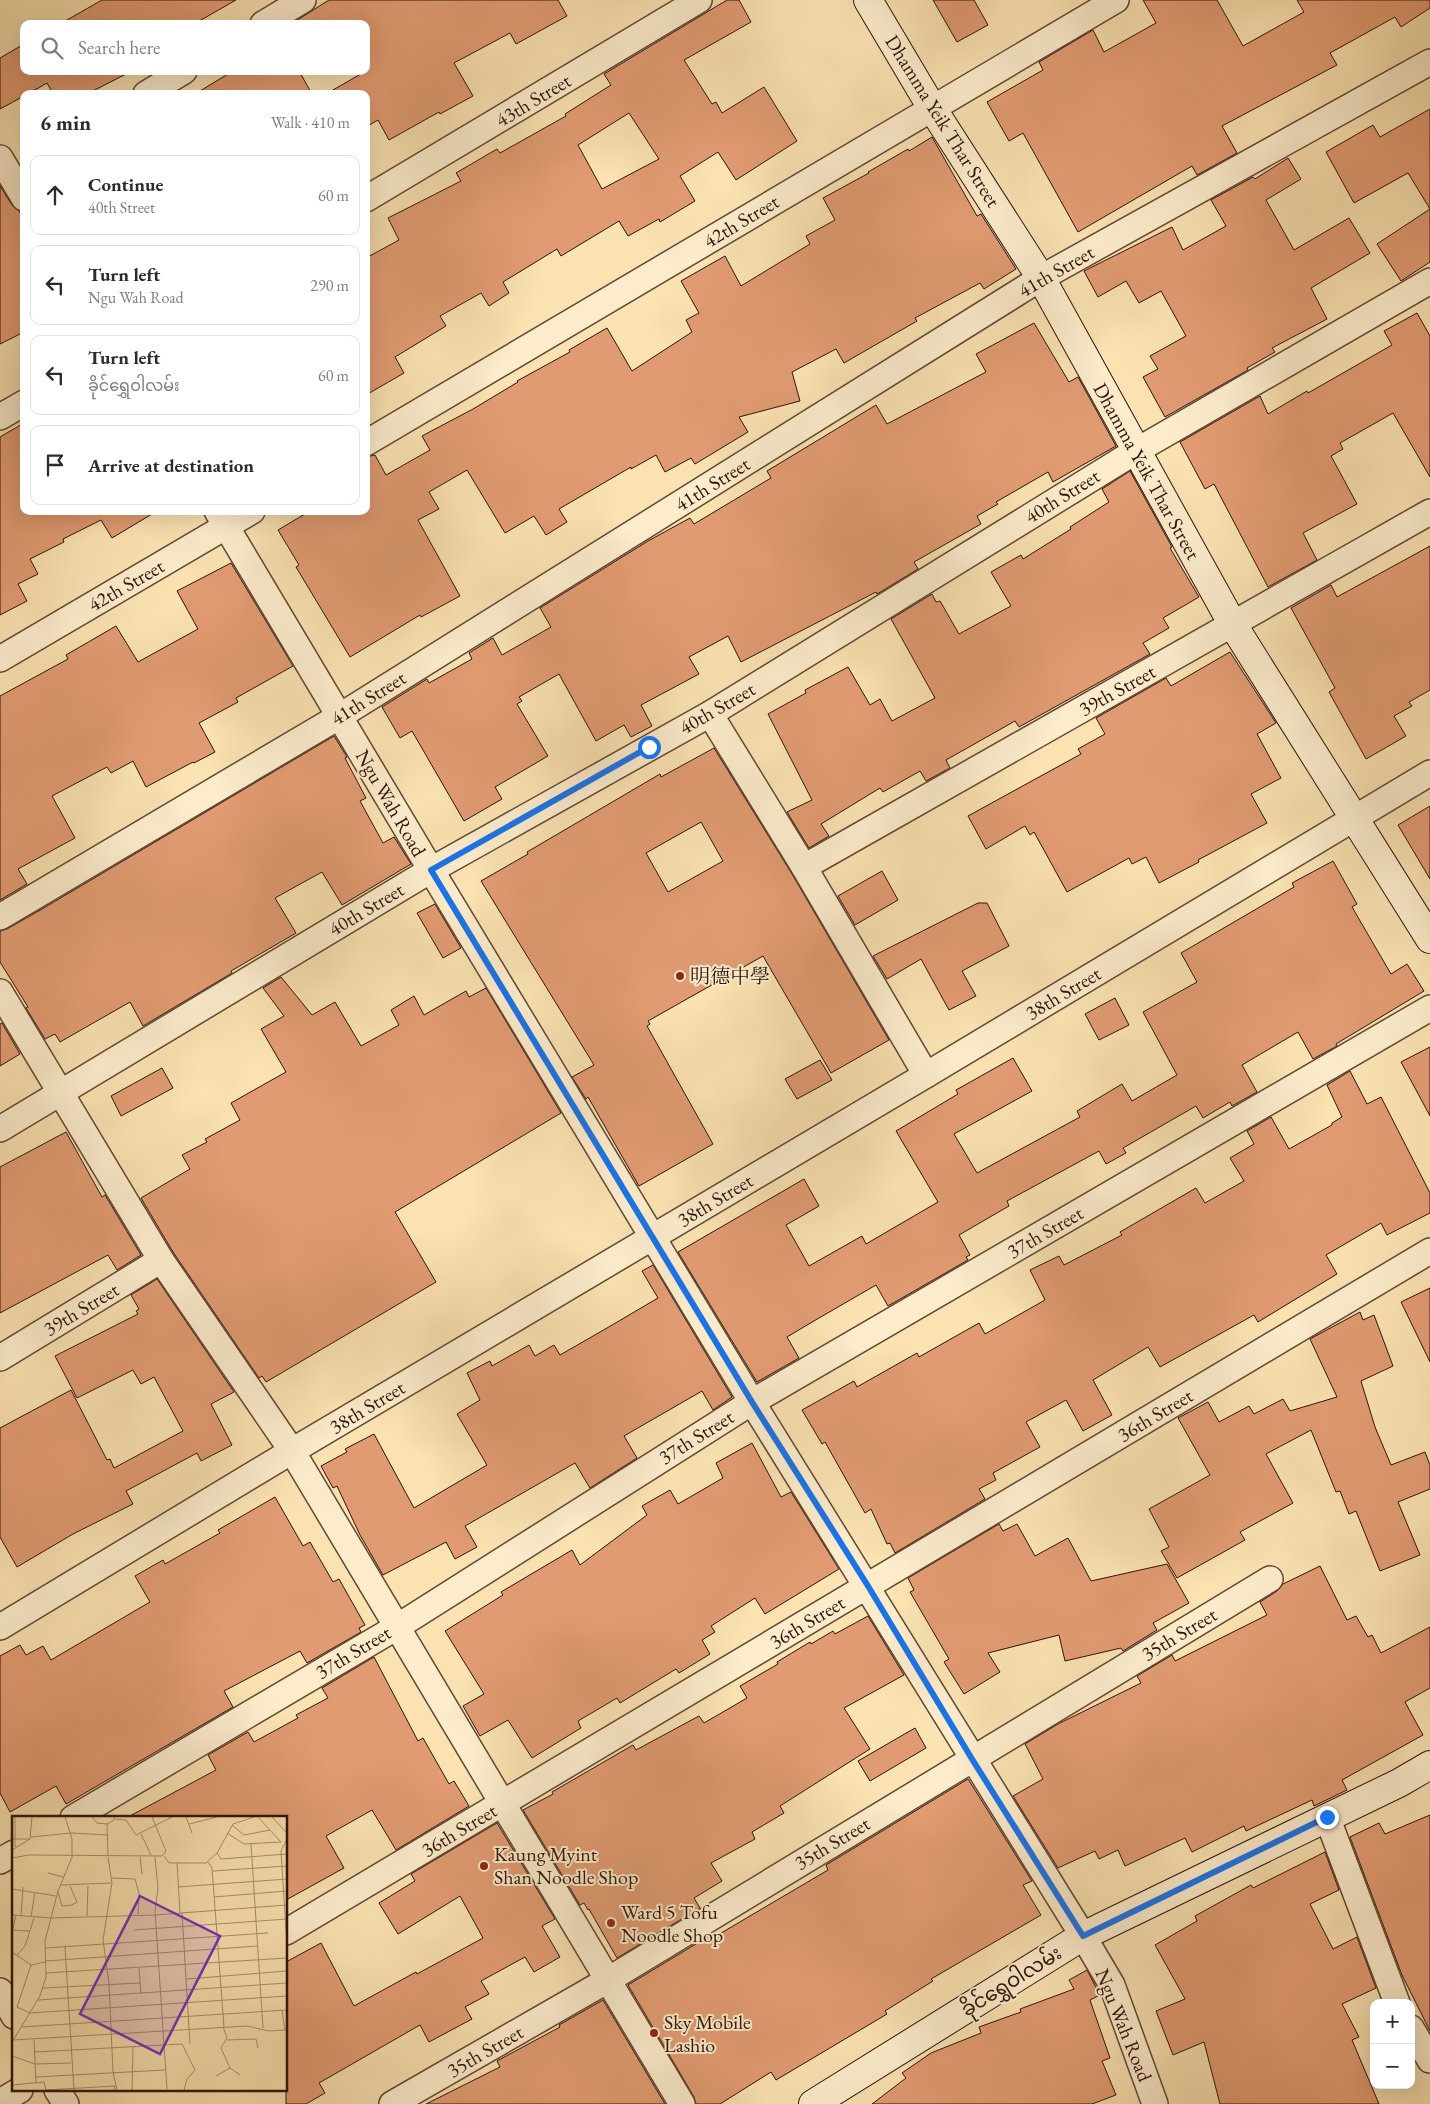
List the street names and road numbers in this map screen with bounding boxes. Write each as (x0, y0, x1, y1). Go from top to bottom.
street label: Dhamma Yeik Thar Street (879, 30, 1007, 213)
street label: 43th Street (490, 67, 576, 133)
street label: 42th Street (698, 188, 784, 254)
street label: 41th Street (1013, 238, 1099, 303)
street label: Dhamma Yeik Thar Street (1088, 378, 1207, 565)
street label: 41th Street (670, 450, 755, 517)
street label: 40th Street (1020, 462, 1105, 529)
street label: 42th Street (83, 552, 169, 617)
street label: 39th Street (1074, 658, 1161, 722)
street label: 41th Street (326, 664, 411, 731)
street label: 40th Street (674, 675, 760, 740)
street label: Ngu Wah Road (350, 745, 433, 862)
street label: 40th Street (323, 876, 409, 942)
street label: 38th Street (1020, 960, 1106, 1026)
street label: 38th Street (672, 1167, 758, 1233)
street label: 37th Street (1002, 1199, 1088, 1264)
street label: 39th Street (38, 1276, 124, 1342)
street label: 38th Street (324, 1374, 410, 1440)
street label: 36th Street (1112, 1382, 1198, 1448)
street label: 37th Street (654, 1403, 739, 1470)
street label: 36th Street (764, 1589, 850, 1655)
street label: 35th Street (1136, 1601, 1222, 1667)
street label: 37th Street (310, 1619, 396, 1685)
street label: 36th Street (416, 1797, 502, 1863)
street label: 35th Street (789, 1810, 875, 1876)
street label: ခိုင်ရွှေဝါလမ်း (955, 1939, 1069, 2026)
street label: Ngu Wah Road (1090, 1965, 1159, 2086)
street label: 35th Street (442, 2018, 528, 2083)

